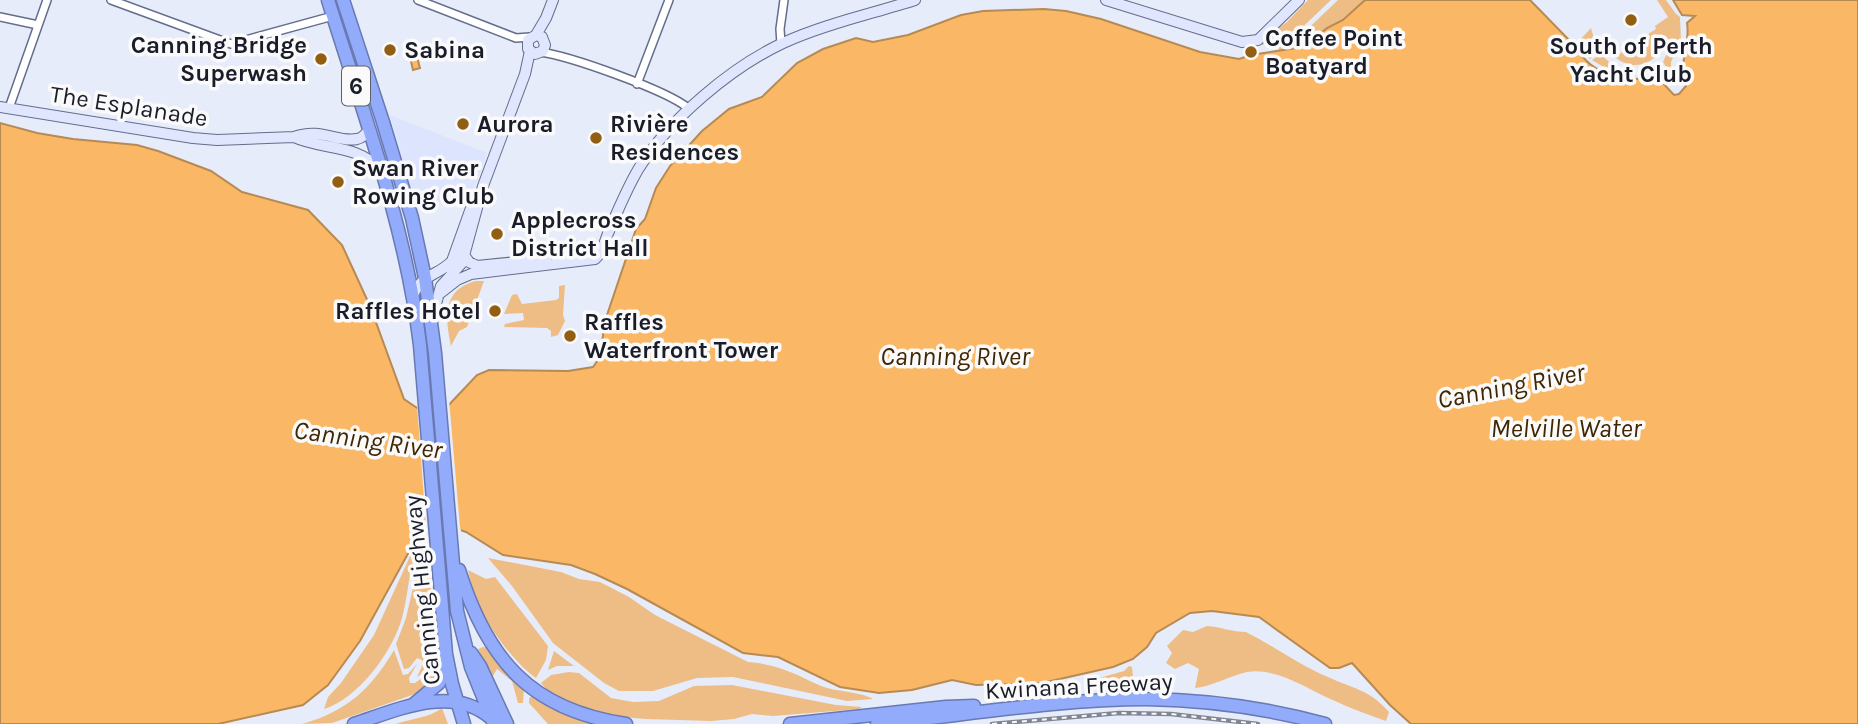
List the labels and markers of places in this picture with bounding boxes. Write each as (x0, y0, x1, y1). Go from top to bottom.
marker: South of Perth Yacht Club (1623, 12, 1639, 28)
place label: Coffee Point Boatyard (1265, 24, 1403, 80)
place label: Canning Bridge Superwash (131, 31, 307, 87)
place label: South of Perth Yacht Club (1549, 32, 1713, 88)
place label: Sabina (404, 36, 485, 64)
marker: Sabina (382, 42, 398, 58)
marker: Coffee Point Boatyard (1243, 44, 1259, 60)
marker: Canning Bridge Superwash (313, 51, 329, 67)
place label: Aurora (477, 110, 554, 138)
place label: Rivière Residences (610, 110, 739, 166)
marker: Aurora (455, 116, 471, 132)
marker: Rivière Residences (588, 130, 604, 146)
place label: Swan River Rowing Club (352, 154, 494, 210)
marker: Swan River Rowing Club (330, 174, 346, 190)
place label: Applecross District Hall (511, 206, 649, 262)
marker: Applecross District Hall (489, 226, 505, 242)
place label: Raffles Hotel (335, 297, 481, 325)
marker: Raffles Hotel (487, 303, 503, 319)
place label: Raffles Waterfront Tower (584, 308, 779, 364)
marker: Raffles Waterfront Tower (562, 328, 578, 344)

